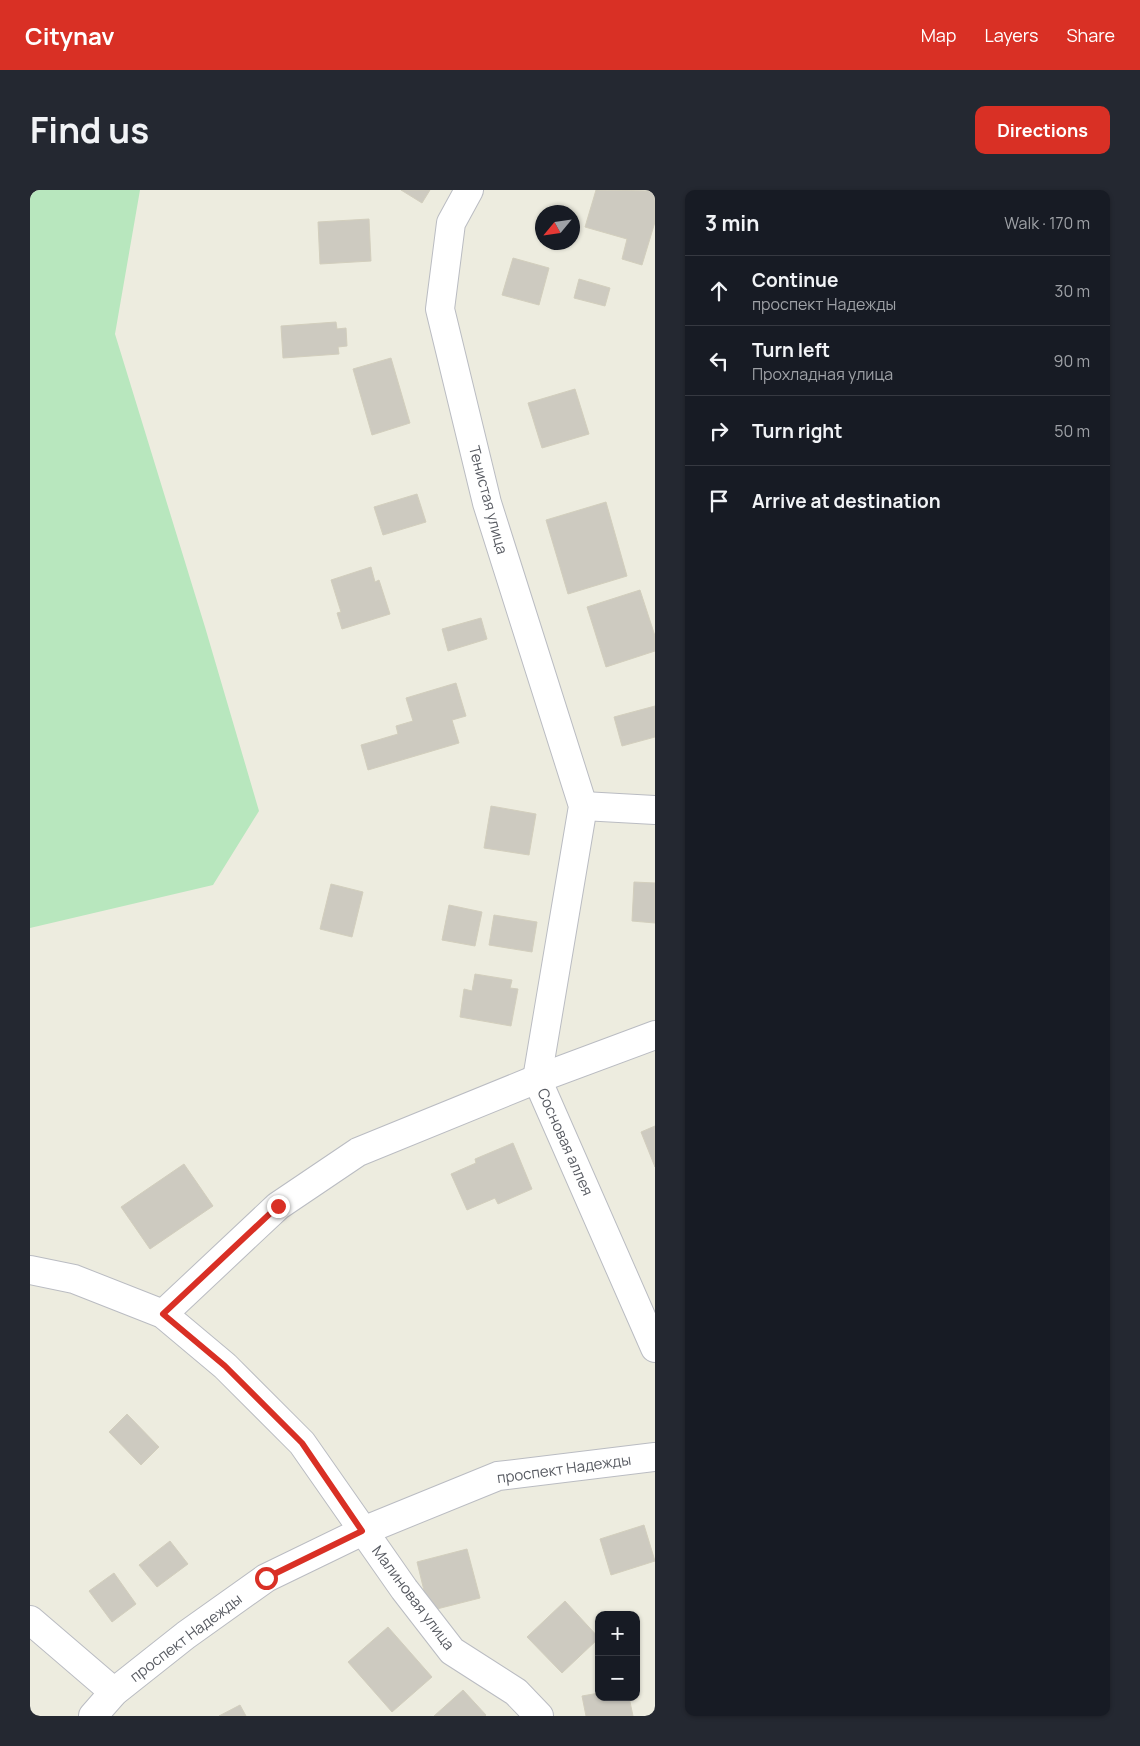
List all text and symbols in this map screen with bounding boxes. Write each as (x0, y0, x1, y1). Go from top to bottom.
text: Citynav (25, 19, 115, 52)
text: Map (921, 23, 956, 47)
text: Layers (984, 23, 1038, 47)
text: Share (1066, 23, 1115, 47)
text: Find us (30, 106, 149, 154)
button: Directions (975, 106, 1110, 154)
north arrow (535, 205, 580, 250)
text: 3 min (705, 209, 759, 237)
text: Walk · 170 m (1004, 212, 1090, 234)
text: Continue (752, 267, 838, 293)
icon: ahead (705, 277, 733, 305)
text: 30 m (1055, 280, 1090, 302)
text: проспект Надежды (752, 293, 896, 315)
text: Turn left (752, 337, 830, 363)
icon: left (705, 347, 733, 375)
text: 90 m (1054, 350, 1090, 372)
text: Прохладная улица (752, 363, 893, 385)
icon: right (705, 417, 733, 445)
text: Turn right (752, 418, 842, 444)
text: 50 m (1054, 420, 1090, 442)
street label: Тенистая улица (464, 443, 513, 556)
icon: arrive (705, 487, 733, 515)
text: Arrive at destination (752, 488, 941, 514)
street label: Сосновая аллея (532, 1085, 599, 1199)
route end (267, 1195, 290, 1218)
street label: проспект Надежды (496, 1449, 632, 1488)
street label: Малиновая улица (367, 1541, 460, 1654)
route start (255, 1567, 278, 1590)
street label: проспект Надежды (125, 1589, 246, 1687)
map controls (595, 1611, 640, 1701)
button: + (595, 1611, 640, 1656)
button: − (595, 1656, 640, 1701)

